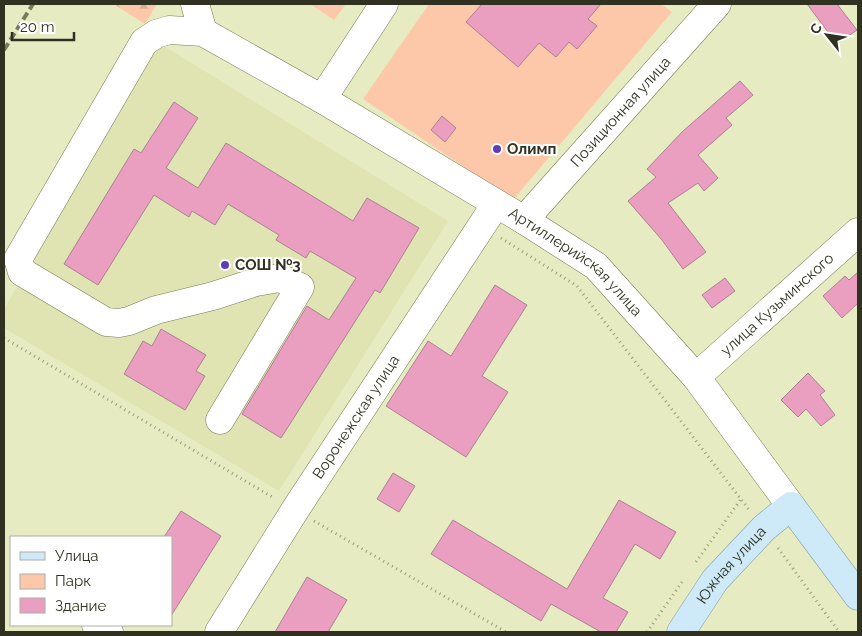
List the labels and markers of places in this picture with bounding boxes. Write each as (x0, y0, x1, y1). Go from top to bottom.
place label: Олимп (507, 140, 556, 158)
marker: Олимп (491, 143, 503, 155)
place label: СОШ №3 (235, 256, 301, 274)
marker: СОШ №3 (219, 259, 231, 271)

